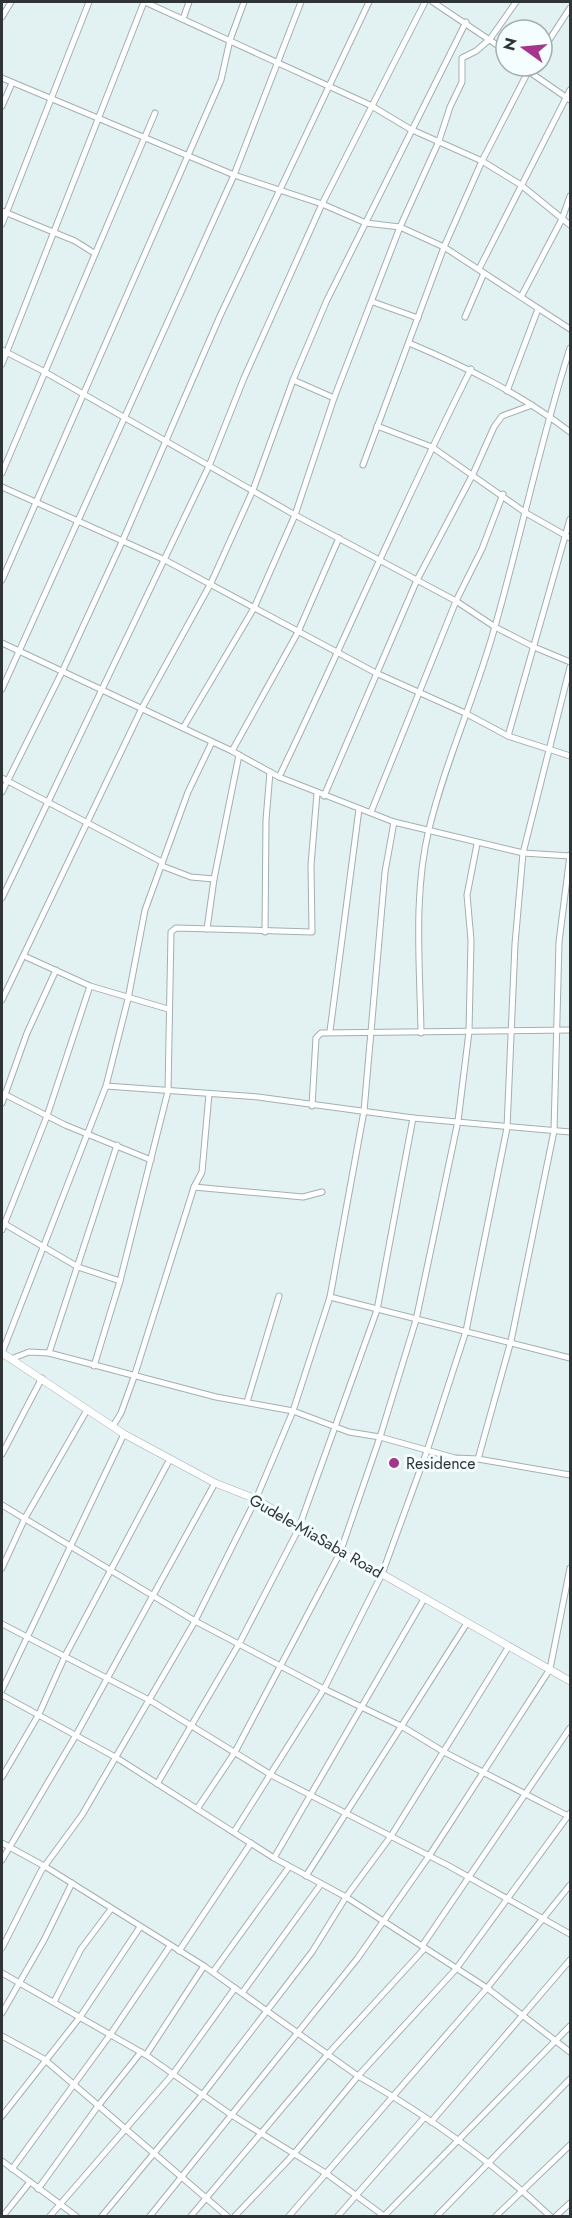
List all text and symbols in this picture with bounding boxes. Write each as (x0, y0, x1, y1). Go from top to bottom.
north arrow (494, 18, 554, 78)
text: N (497, 35, 523, 53)
place label: Residence (406, 1452, 475, 1475)
marker: Residence (387, 1456, 401, 1470)
street label: Gudele-MiaSaba Road (245, 1488, 387, 1584)

